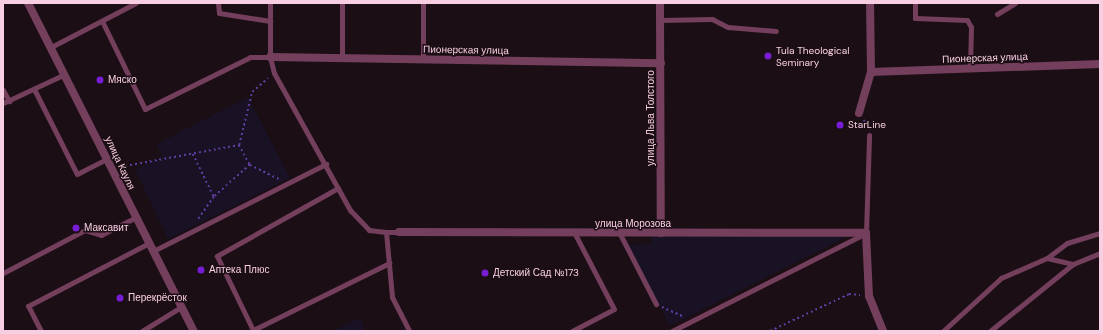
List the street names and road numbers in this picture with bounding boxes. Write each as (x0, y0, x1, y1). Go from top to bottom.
street label: Пионерская улица (423, 43, 509, 57)
street label: Пионерская улица (942, 51, 1028, 65)
street label: улица Льва Толстого (645, 70, 657, 166)
street label: улица Кауля (102, 134, 138, 192)
street label: улица Морозова (595, 218, 671, 230)

